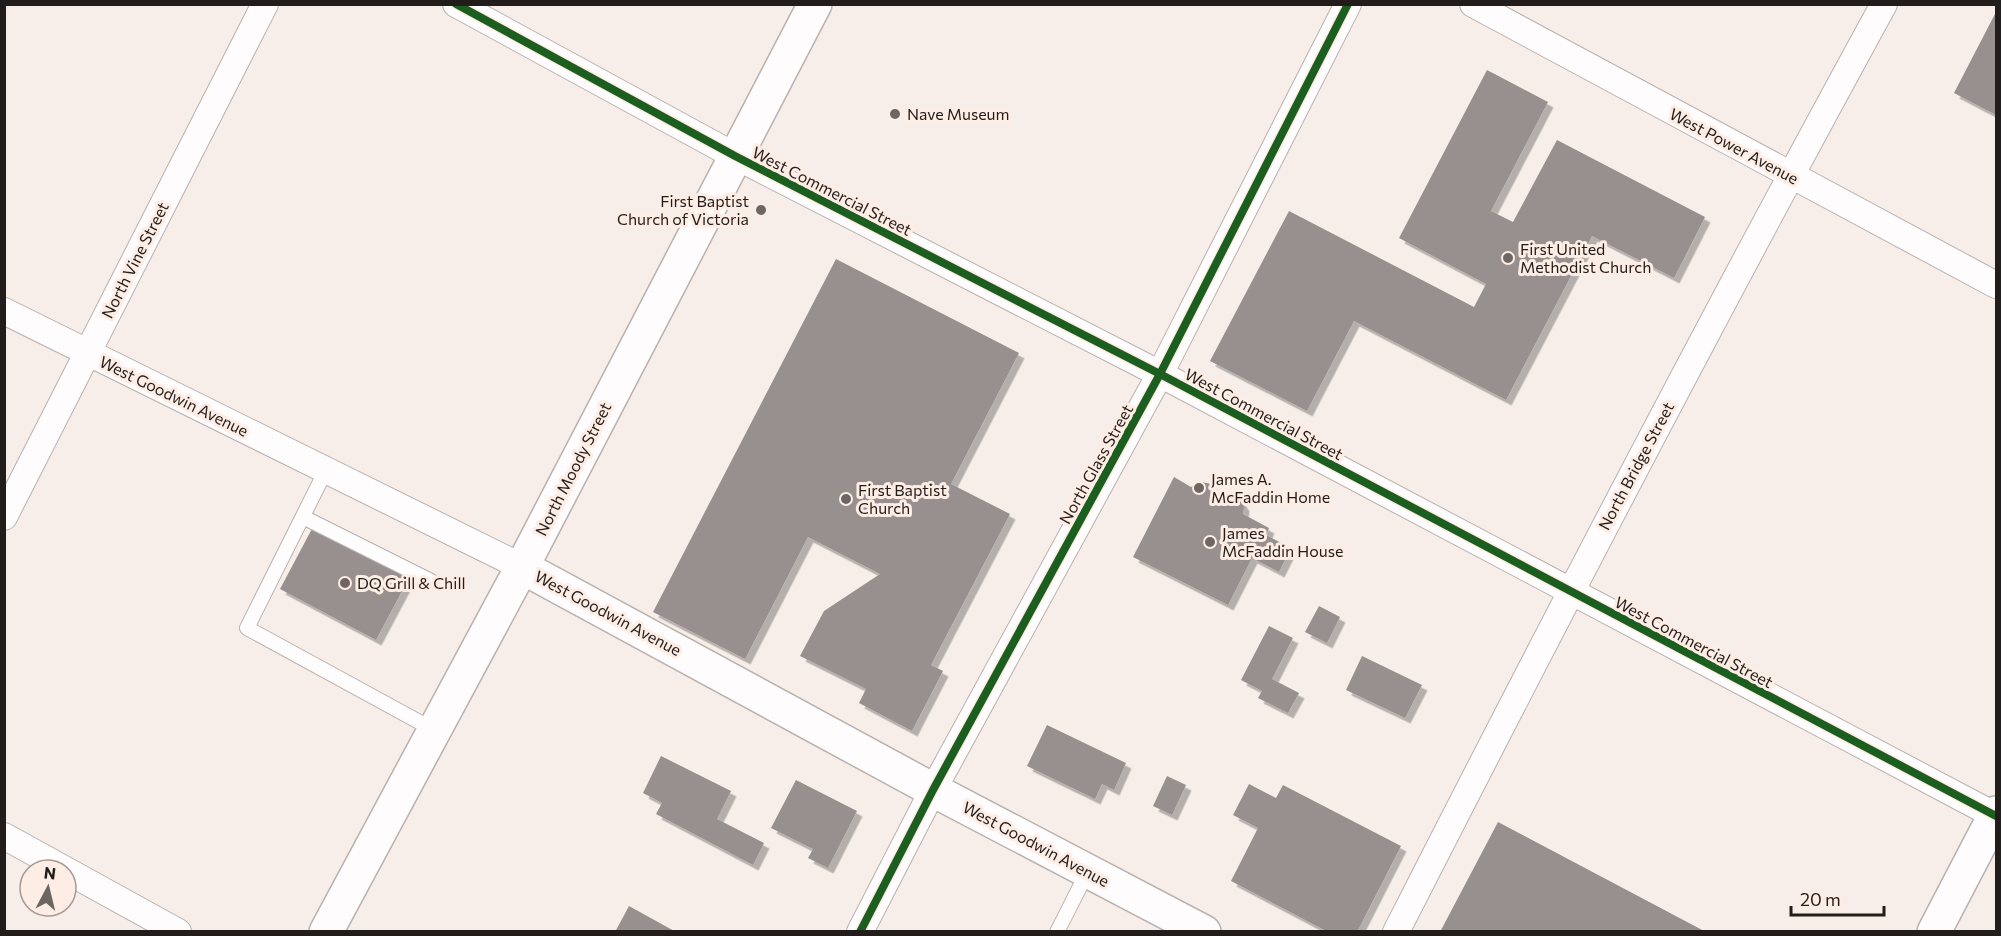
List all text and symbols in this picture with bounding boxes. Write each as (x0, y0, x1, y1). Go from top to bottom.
place label: Nave Museum (907, 104, 1010, 123)
street label: West Power Avenue (1667, 104, 1802, 188)
marker: Nave Museum (888, 107, 902, 121)
street label: West Commercial Street (749, 142, 915, 239)
place label: First Baptist Church of Victoria (617, 191, 749, 228)
street label: North Vine Street (97, 198, 172, 321)
marker: First Baptist Church of Victoria (754, 203, 768, 217)
place label: First United Methodist Church (1520, 239, 1651, 276)
marker: First United Methodist Church (1501, 251, 1515, 265)
street label: West Goodwin Avenue (97, 351, 252, 440)
street label: West Commercial Street (1182, 364, 1347, 464)
street label: North Bridge Street (1594, 398, 1678, 533)
street label: North Moody Street (531, 399, 615, 539)
street label: North Glass Street (1055, 400, 1137, 527)
place label: James A. McFaddin Home (1211, 469, 1330, 506)
place label: First Baptist Church (858, 480, 947, 517)
marker: James A. McFaddin Home (1192, 481, 1206, 495)
marker: First Baptist Church (839, 492, 853, 506)
place label: James McFaddin House (1222, 523, 1343, 560)
marker: James McFaddin House (1203, 535, 1217, 549)
street label: West Goodwin Avenue (532, 566, 685, 659)
place label: DQ Grill & Chill (357, 573, 466, 592)
marker: DQ Grill & Chill (338, 576, 352, 590)
street label: West Commercial Street (1612, 592, 1777, 692)
street label: West Goodwin Avenue (960, 797, 1113, 890)
north arrow (18, 858, 78, 918)
text: N (43, 862, 57, 883)
scale bar (1791, 879, 1884, 917)
text: 20 m (1800, 888, 1841, 910)

